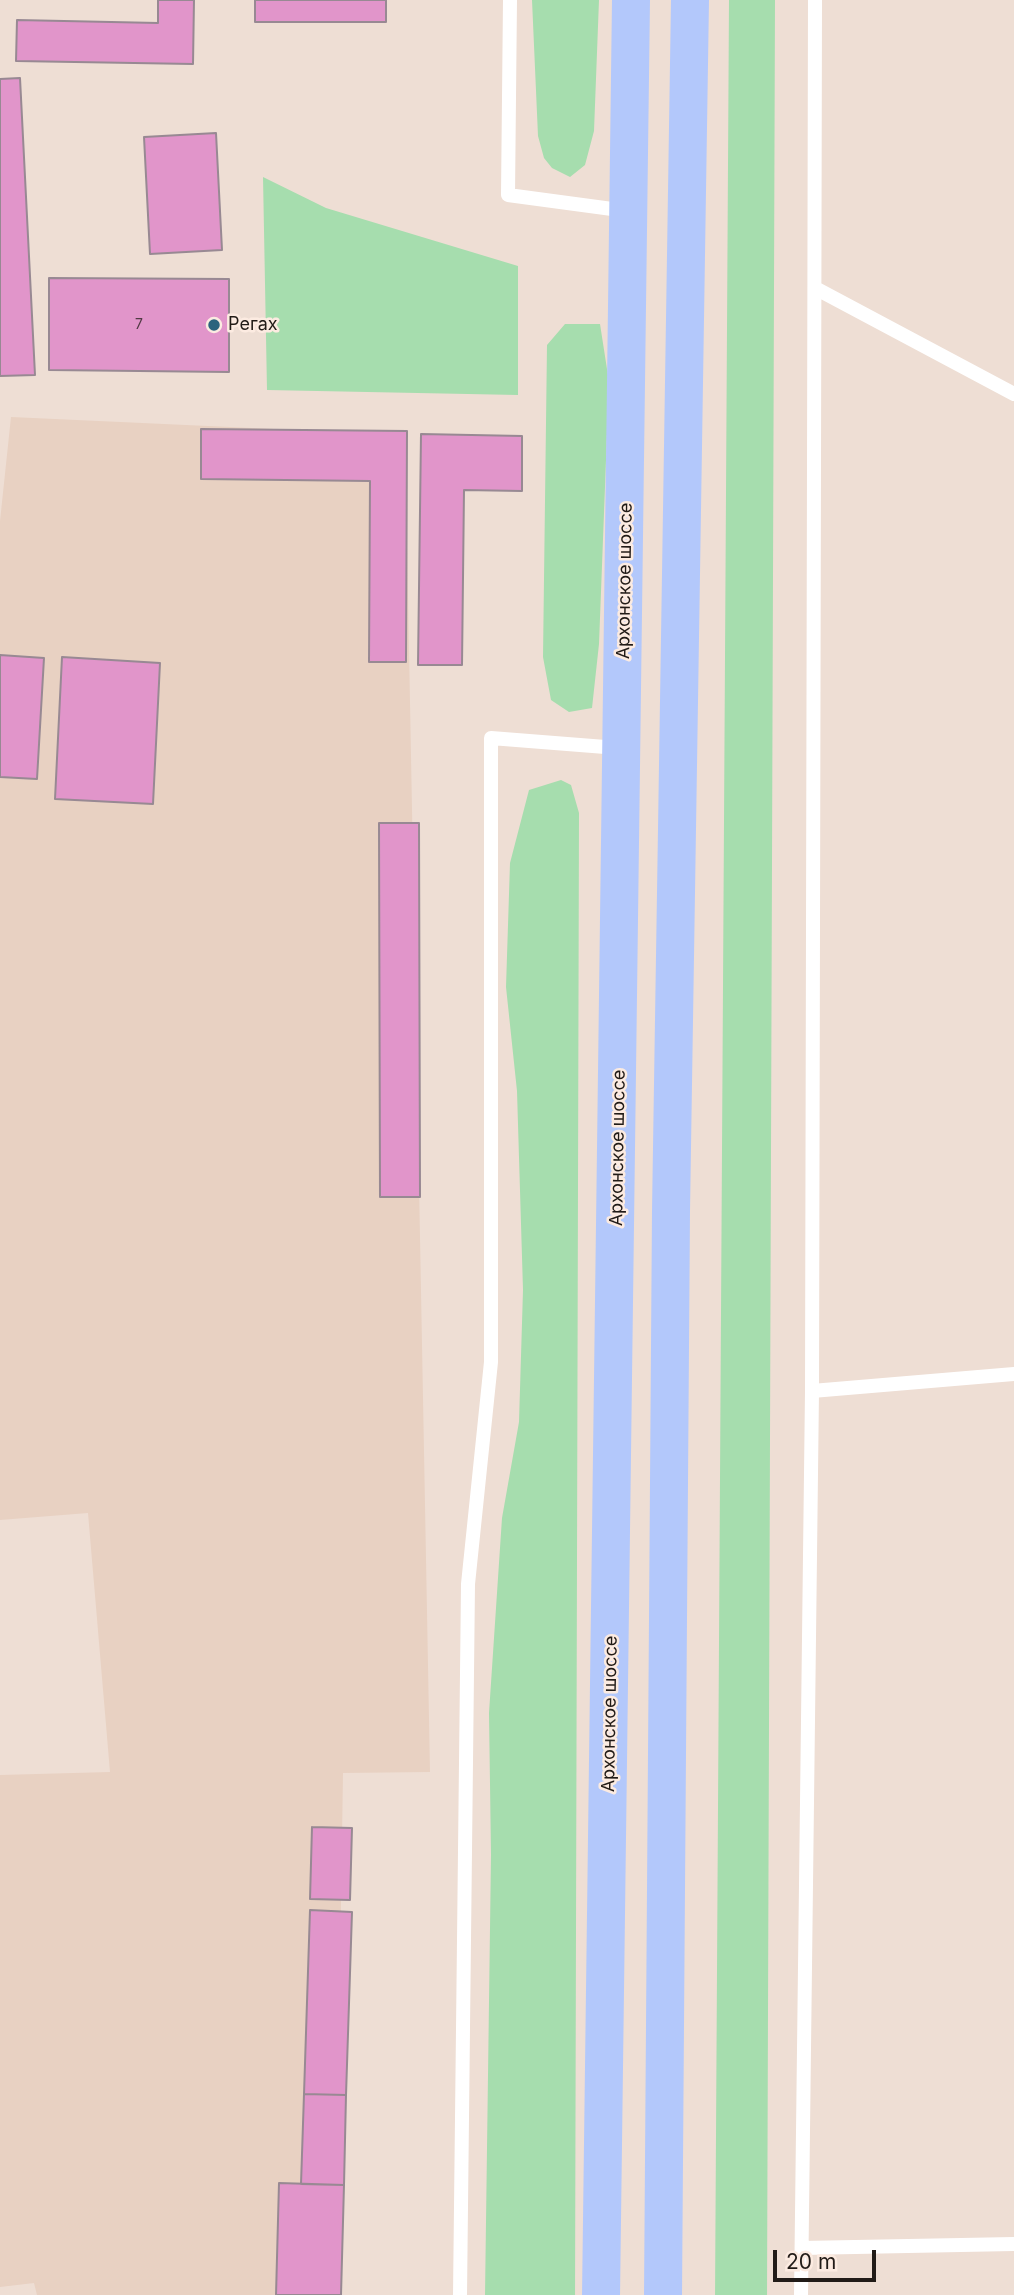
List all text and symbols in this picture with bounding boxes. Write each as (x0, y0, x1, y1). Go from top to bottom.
place label: Регах (228, 314, 278, 336)
house number: 7 (135, 317, 143, 333)
marker: Регах (206, 317, 222, 333)
street label: Архонское шоссе (613, 503, 637, 659)
street label: Архонское шоссе (606, 1070, 630, 1226)
street label: Архонское шоссе (598, 1636, 622, 1792)
scale bar (776, 2236, 879, 2280)
text: 20 m (786, 2249, 836, 2274)

